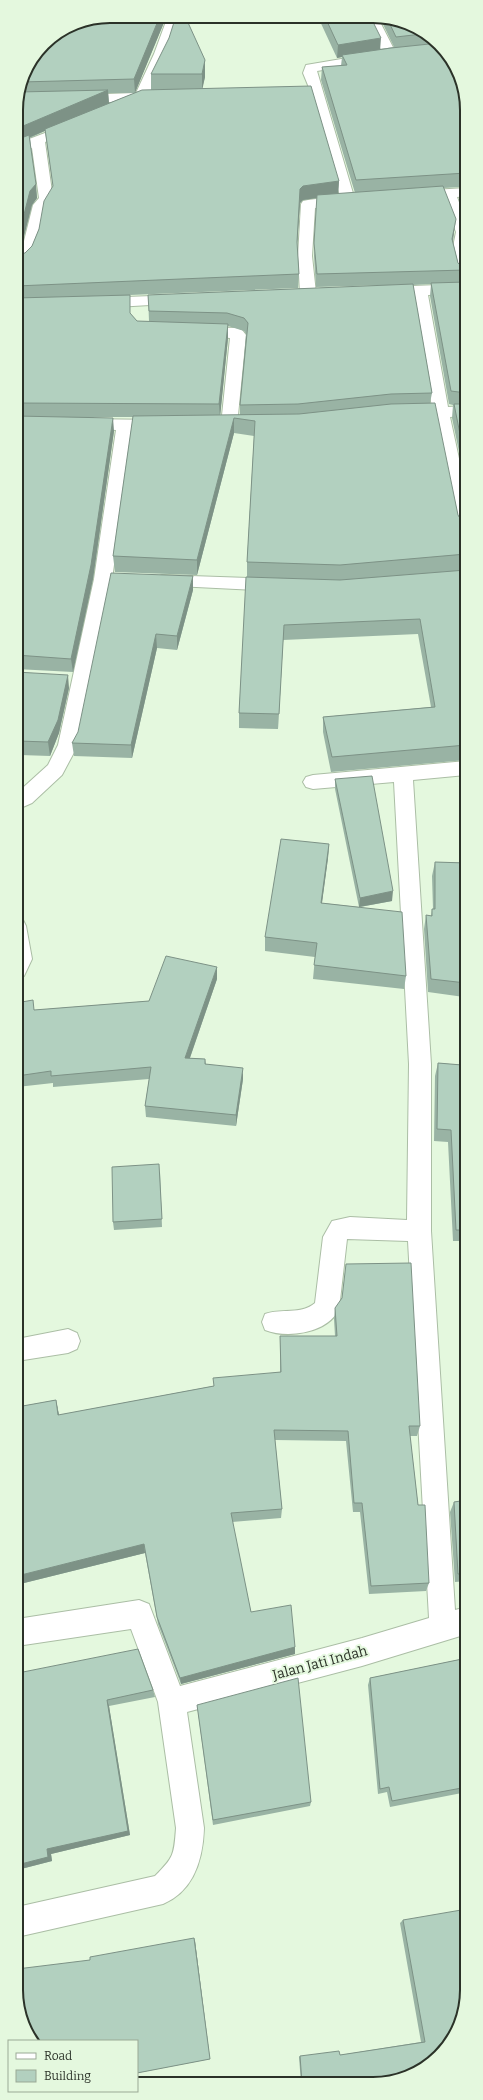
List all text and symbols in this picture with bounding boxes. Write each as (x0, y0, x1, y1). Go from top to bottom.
street label: Jalan Jati Indah (270, 1642, 370, 1684)
legend (8, 2040, 138, 2092)
text: Road (44, 2049, 72, 2063)
text: Building (44, 2069, 91, 2083)

